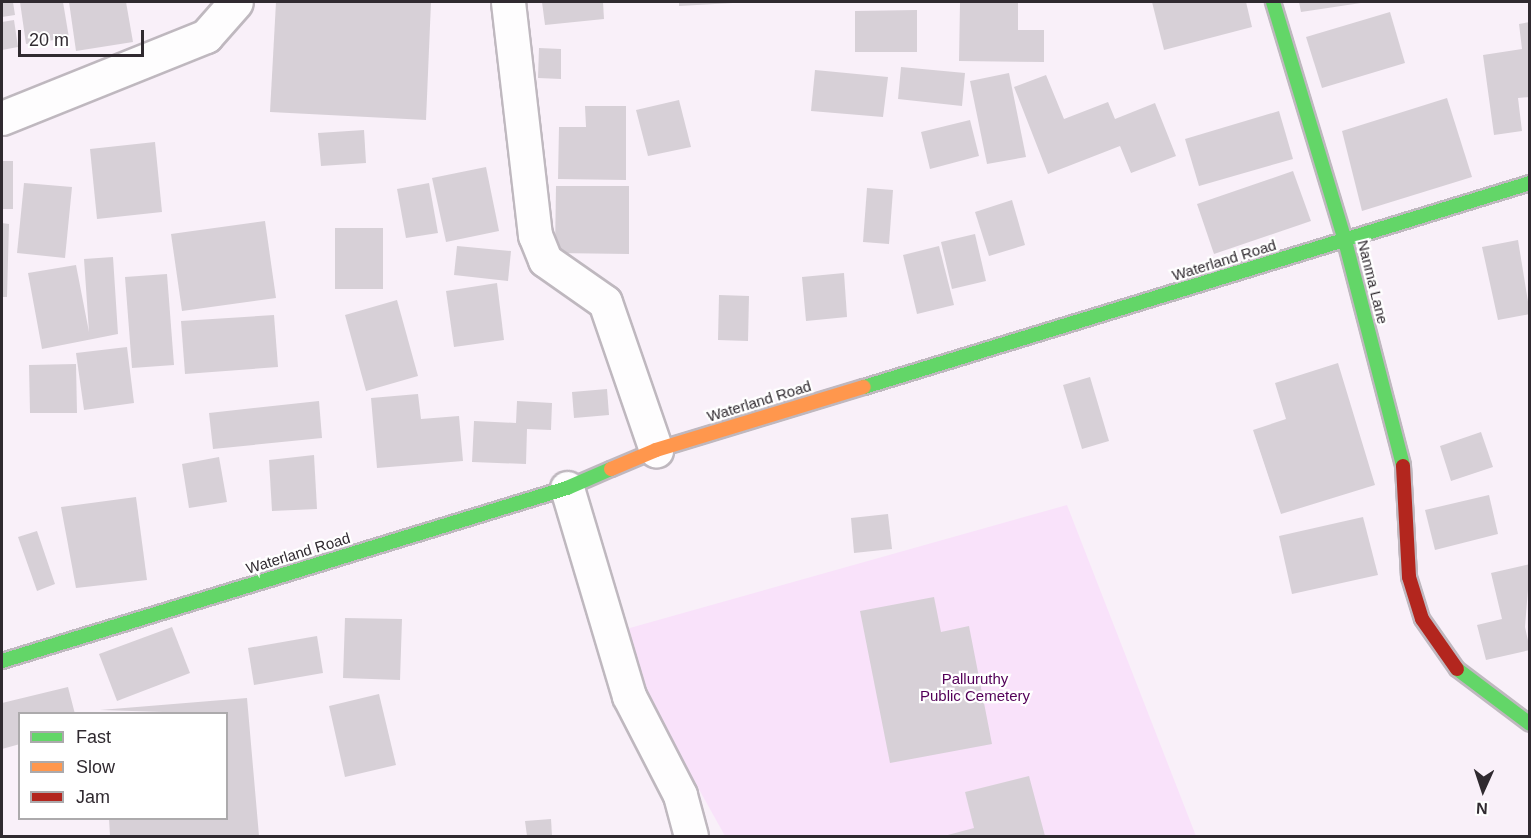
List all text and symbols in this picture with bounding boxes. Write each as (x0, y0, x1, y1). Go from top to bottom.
scale bar (21, 18, 147, 56)
text: 20 m (29, 30, 69, 50)
street label: Waterland Road (1170, 236, 1278, 284)
street label: Nanma Lane (1354, 238, 1392, 326)
street label: Waterland Road (705, 377, 813, 425)
street label: Waterland Road (244, 529, 352, 577)
park label: Palluruthy Public Cemetery (920, 669, 1030, 704)
legend (18, 712, 228, 820)
text: Fast (76, 727, 111, 747)
text: Slow (76, 757, 115, 777)
north arrow (1453, 760, 1513, 820)
text: Jam (76, 787, 110, 807)
text: N (1476, 800, 1488, 817)

